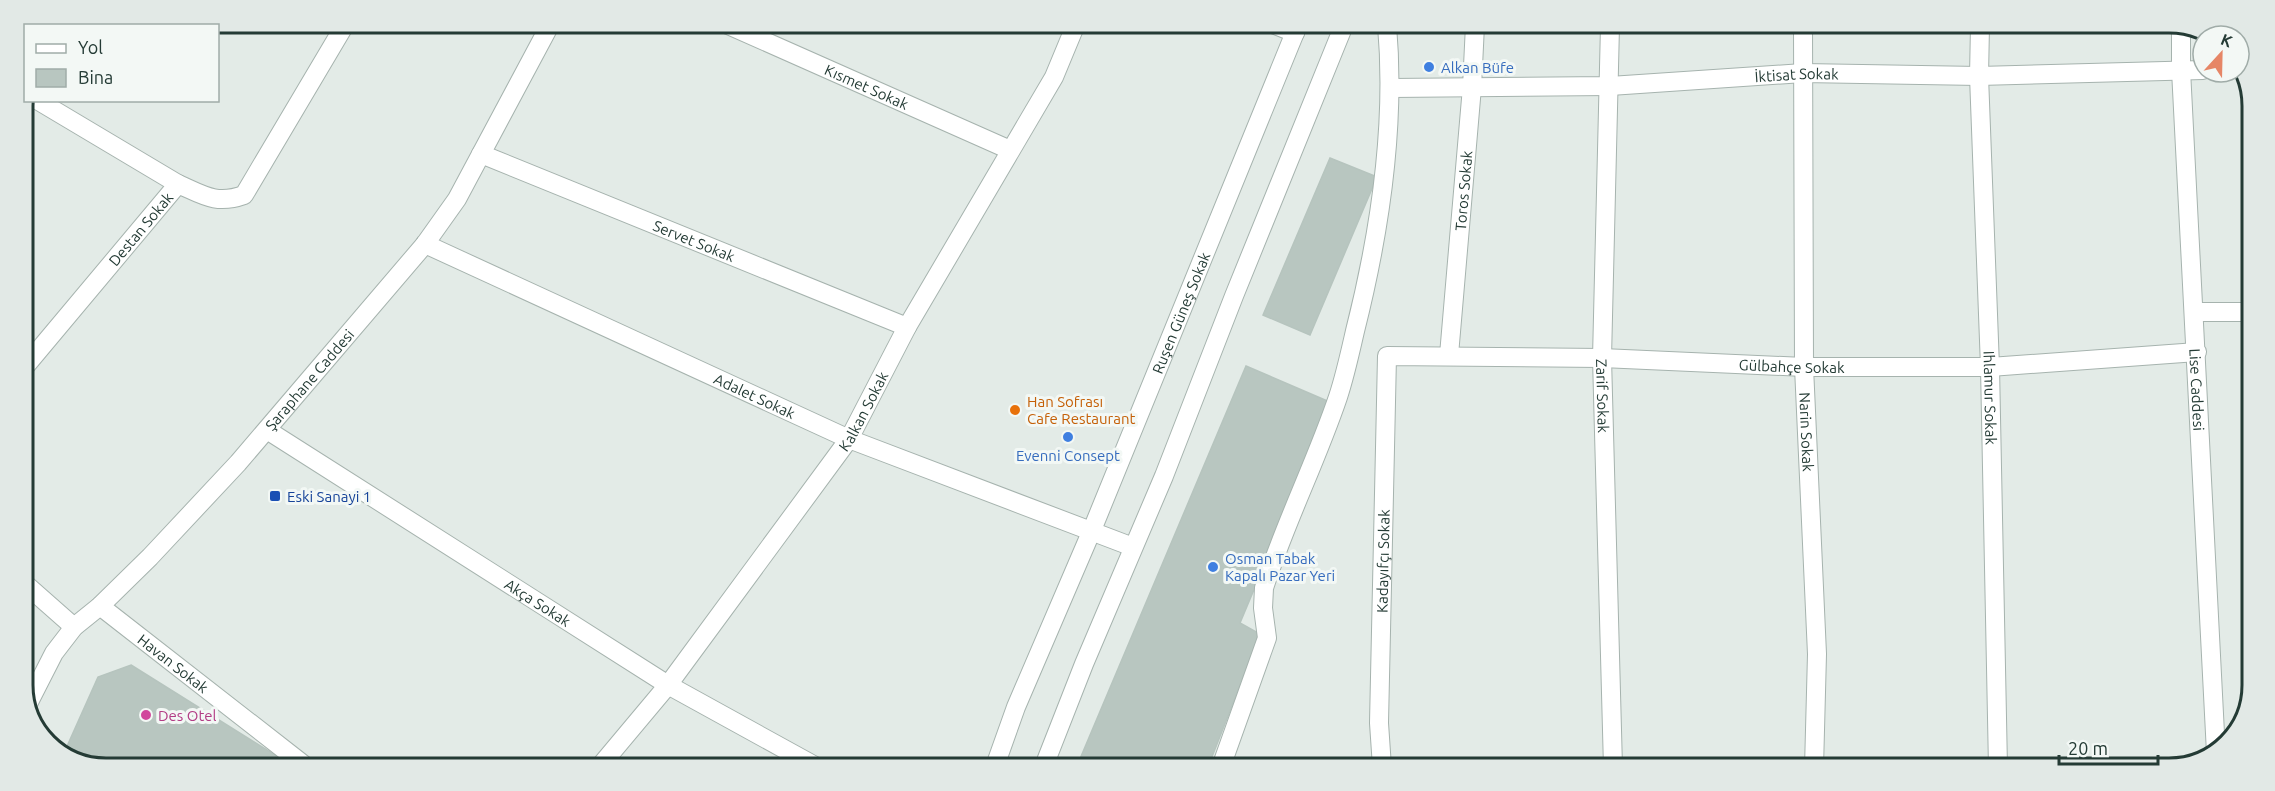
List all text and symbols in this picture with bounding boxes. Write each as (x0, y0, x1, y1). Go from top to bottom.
legend (24, 24, 219, 102)
north arrow (2191, 24, 2251, 84)
text: K (2218, 30, 2235, 51)
text: Yol (78, 37, 103, 57)
place label: Alkan Büfe (1441, 59, 1514, 76)
street label: Kısmet Sokak (822, 60, 912, 113)
marker: Alkan Büfe (1422, 60, 1436, 74)
street label: İktisat Sokak (1754, 64, 1839, 85)
text: Bina (78, 67, 113, 87)
street label: Toros Sokak (1451, 149, 1475, 231)
street label: Destan Sokak (105, 188, 176, 269)
street label: Servet Sokak (651, 216, 738, 265)
street label: Ruşen Güneş Sokak (1148, 249, 1213, 376)
street label: Şaraphane Caddesi (261, 326, 357, 433)
street label: Lise Caddesi (2187, 348, 2208, 431)
street label: Ihlamur Sokak (1981, 350, 2000, 445)
street label: Gülbahçe Sokak (1738, 356, 1845, 376)
street label: Zarif Sokak (1594, 359, 1613, 434)
street label: Kalkan Sokak (835, 368, 891, 454)
street label: Adalet Sokak (712, 370, 798, 422)
street label: Narin Sokak (1797, 392, 1817, 472)
place label: Han Sofrası Cafe Restaurant (1027, 393, 1136, 427)
marker: Han Sofrası Cafe Restaurant (1008, 403, 1022, 417)
marker: Evenni Consept (1061, 430, 1075, 444)
place label: Evenni Consept (1016, 447, 1120, 464)
place label: Eski Sanayi 1 (287, 488, 371, 505)
marker: Eski Sanayi 1 (268, 489, 282, 503)
street label: Kadayıfçı Sokak (1373, 509, 1392, 613)
place label: Osman Tabak Kapalı Pazar Yeri (1225, 550, 1335, 584)
marker: Osman Tabak Kapalı Pazar Yeri (1206, 560, 1220, 574)
street label: Akça Sokak (502, 575, 574, 630)
street label: Havan Sokak (135, 630, 212, 696)
place label: Des Otel (158, 707, 217, 724)
marker: Des Otel (139, 708, 153, 722)
scale bar (2059, 728, 2158, 766)
text: 20 m (2068, 738, 2108, 758)

